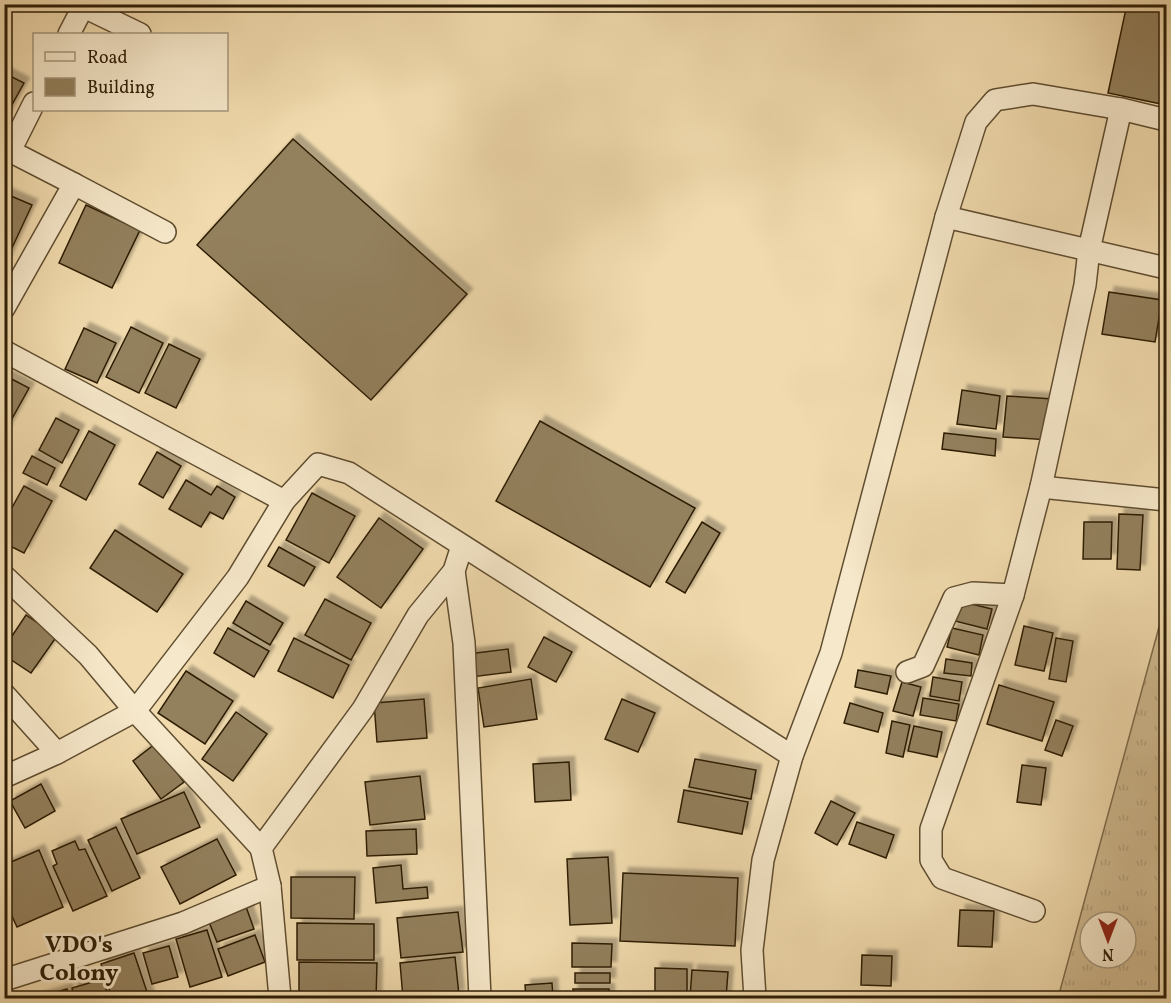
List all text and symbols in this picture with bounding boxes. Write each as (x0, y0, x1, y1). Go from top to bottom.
legend (33, 33, 228, 111)
text: Road (87, 46, 128, 71)
text: Building (87, 76, 155, 101)
north arrow (1078, 910, 1138, 970)
district label: VDO's Colony (39, 929, 119, 991)
text: N (1102, 942, 1114, 964)

